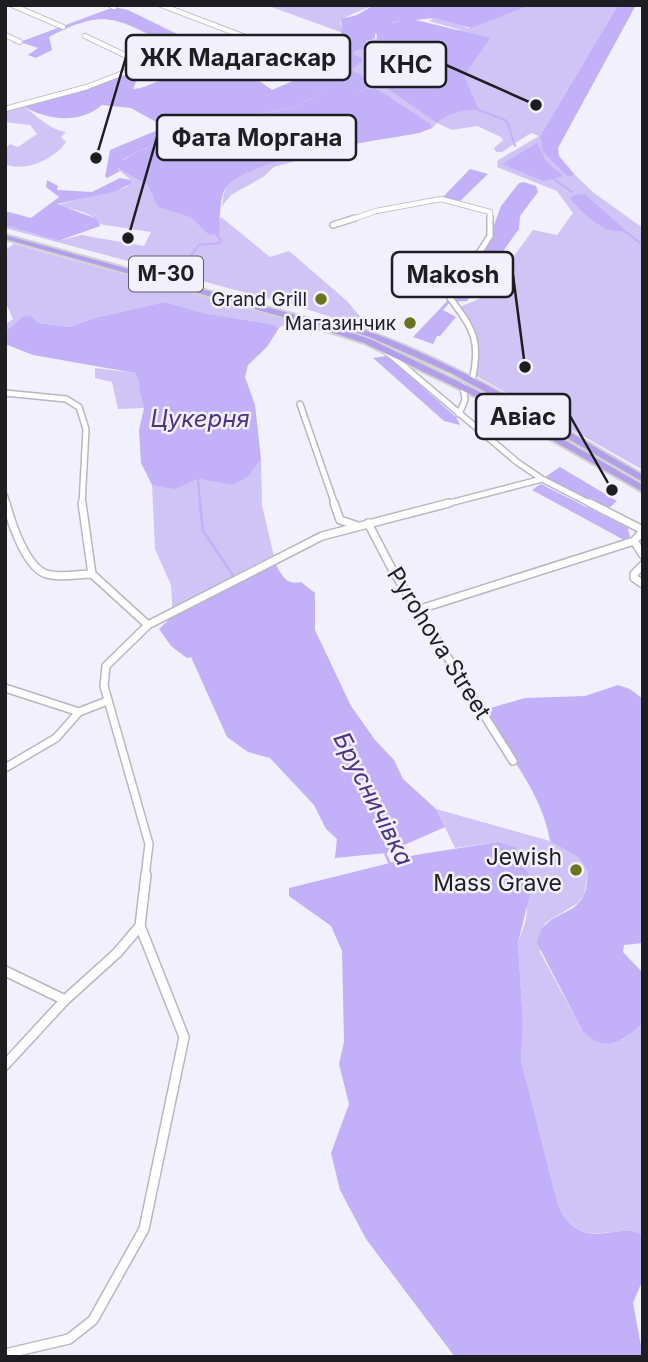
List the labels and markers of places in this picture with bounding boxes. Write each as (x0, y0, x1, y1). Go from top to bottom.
callout: ЖК Мадагаскар (126, 35, 350, 80)
callout: КНС (365, 42, 446, 87)
callout: Фата Моргана (157, 115, 356, 160)
callout: Makosh (392, 252, 513, 297)
place label: Grand Grill (211, 288, 307, 311)
marker: Grand Grill (313, 291, 329, 307)
place label: Магазинчик (285, 312, 397, 335)
marker: Магазинчик (402, 315, 418, 331)
callout: Авіас (476, 394, 570, 439)
place label: Jewish Mass Grave (433, 843, 562, 897)
marker: Jewish Mass Grave (568, 862, 584, 878)

